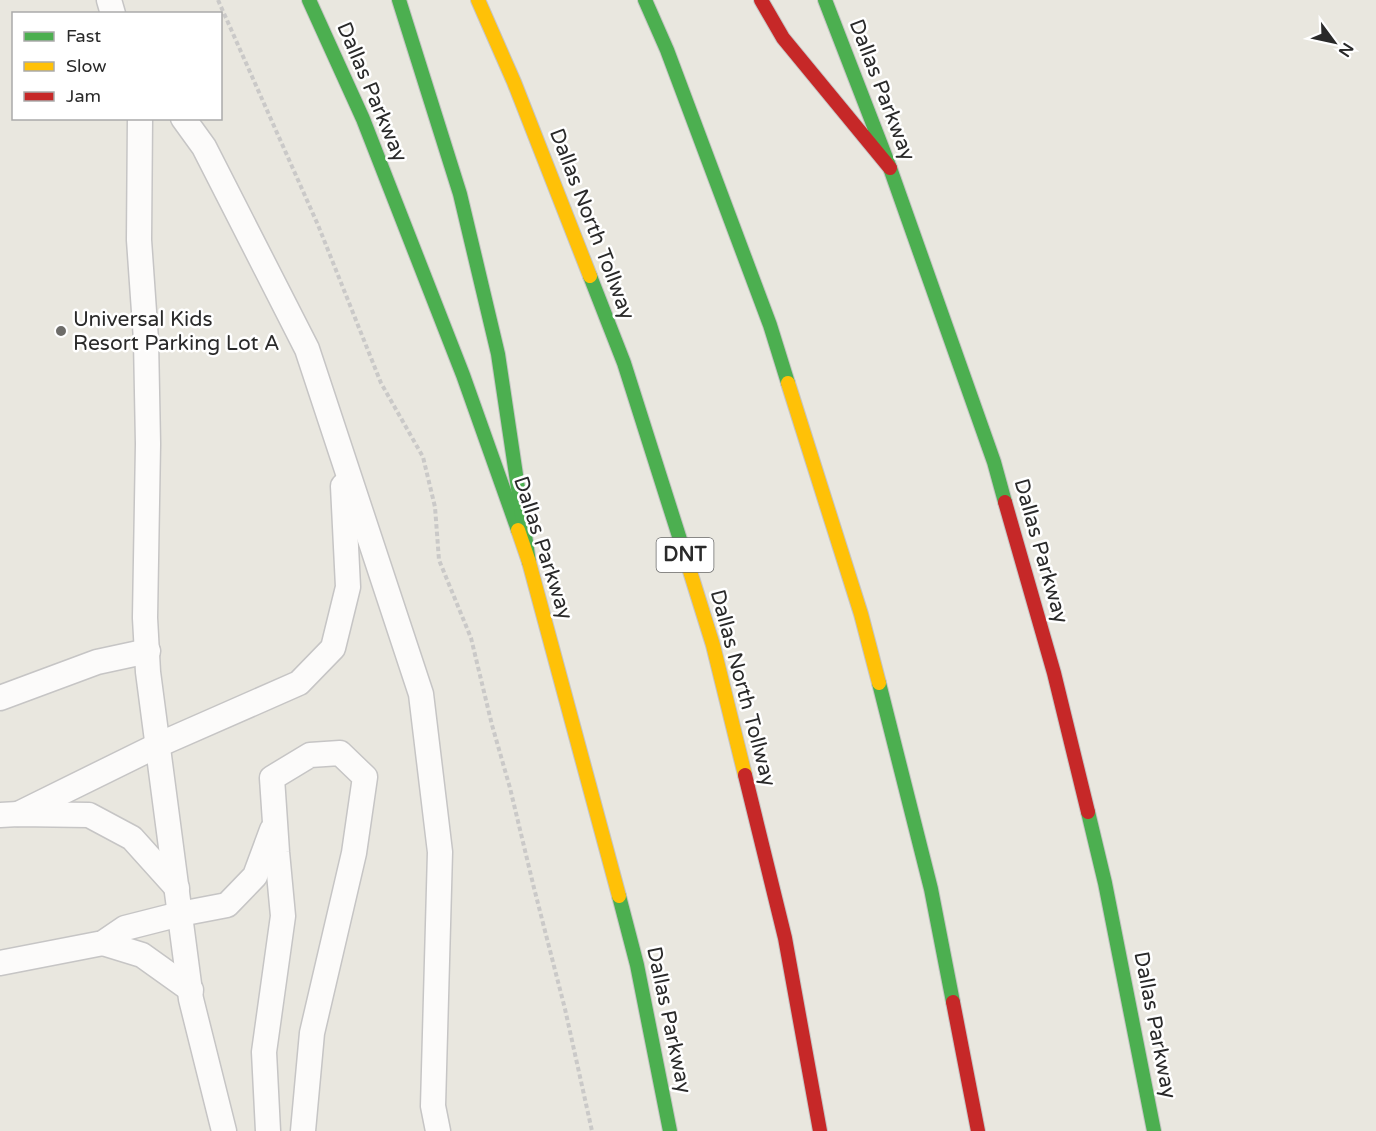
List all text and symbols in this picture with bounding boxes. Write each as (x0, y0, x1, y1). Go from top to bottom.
legend (12, 12, 222, 120)
north arrow (1304, 12, 1364, 72)
street label: Dallas Parkway (844, 16, 920, 164)
street label: Dallas Parkway (331, 18, 413, 166)
text: Fast (66, 25, 101, 47)
text: N (1334, 39, 1358, 60)
text: Slow (66, 55, 107, 77)
text: Jam (66, 85, 101, 107)
street label: Dallas North Tollway (544, 125, 640, 323)
place label: Universal Kids Resort Parking Lot A (73, 307, 280, 356)
marker: Universal Kids Resort Parking Lot A (54, 324, 68, 338)
street label: Dallas Parkway (508, 473, 578, 623)
street label: Dallas Parkway (1008, 476, 1074, 626)
road number: DNT (656, 538, 714, 572)
street label: Dallas North Tollway (705, 587, 781, 789)
street label: Dallas Parkway (641, 944, 697, 1096)
street label: Dallas Parkway (1128, 949, 1182, 1101)

